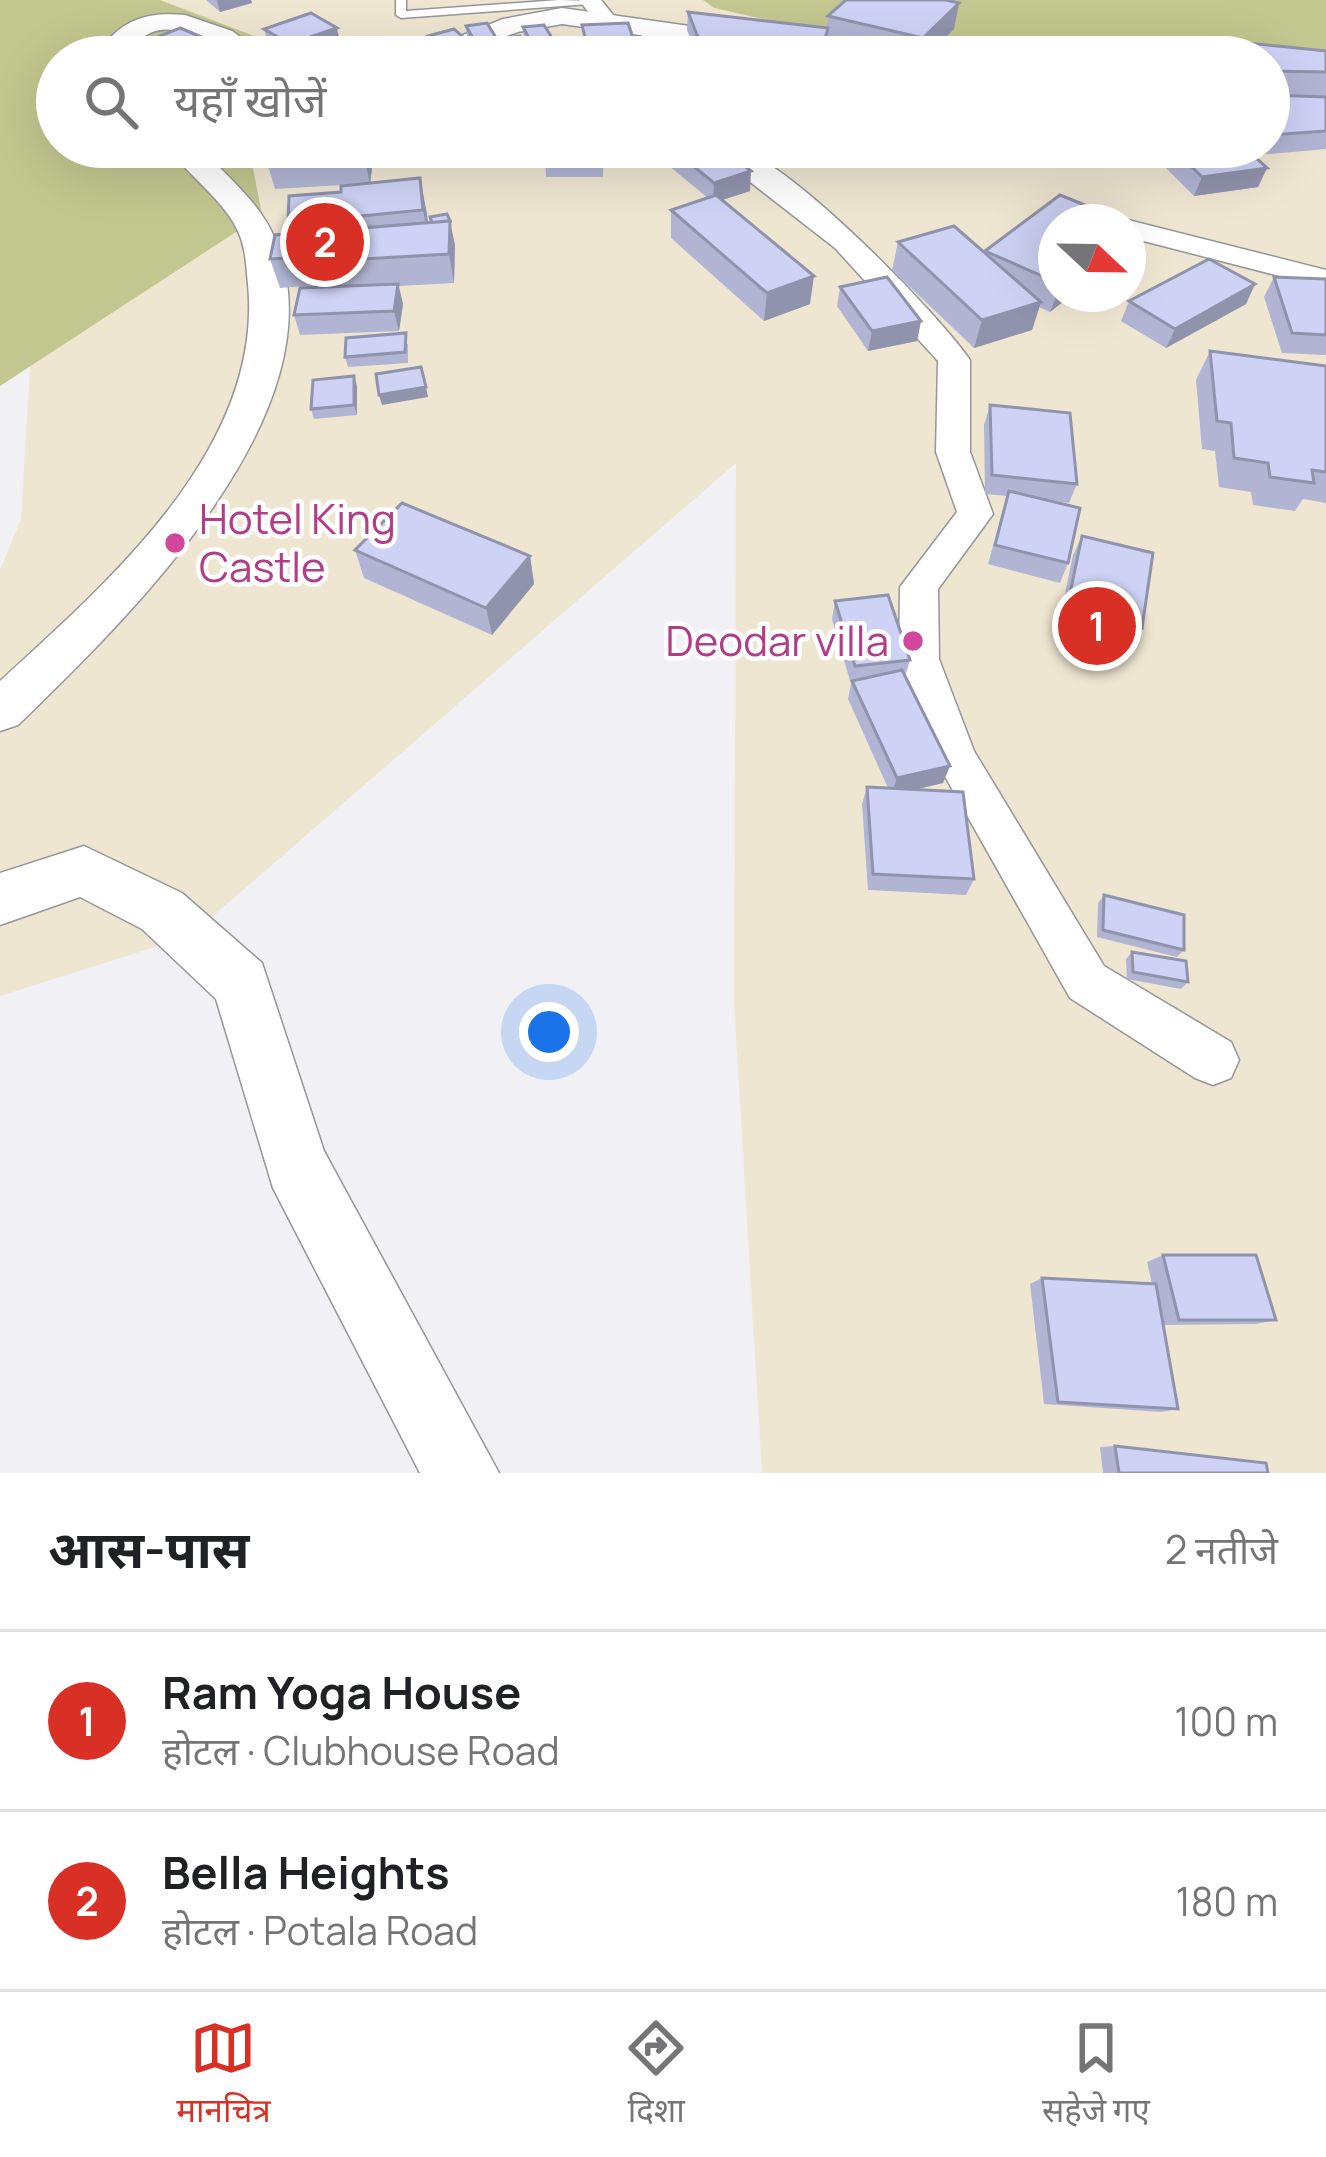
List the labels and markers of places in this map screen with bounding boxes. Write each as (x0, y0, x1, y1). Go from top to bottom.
pin: 2 (286, 197, 364, 287)
place label: Hotel King Castle (199, 489, 396, 595)
marker: Hotel King Castle (162, 530, 188, 556)
pin: 1 (1058, 581, 1136, 671)
place label: Deodar villa (666, 611, 889, 669)
marker: Deodar villa (900, 628, 926, 654)

